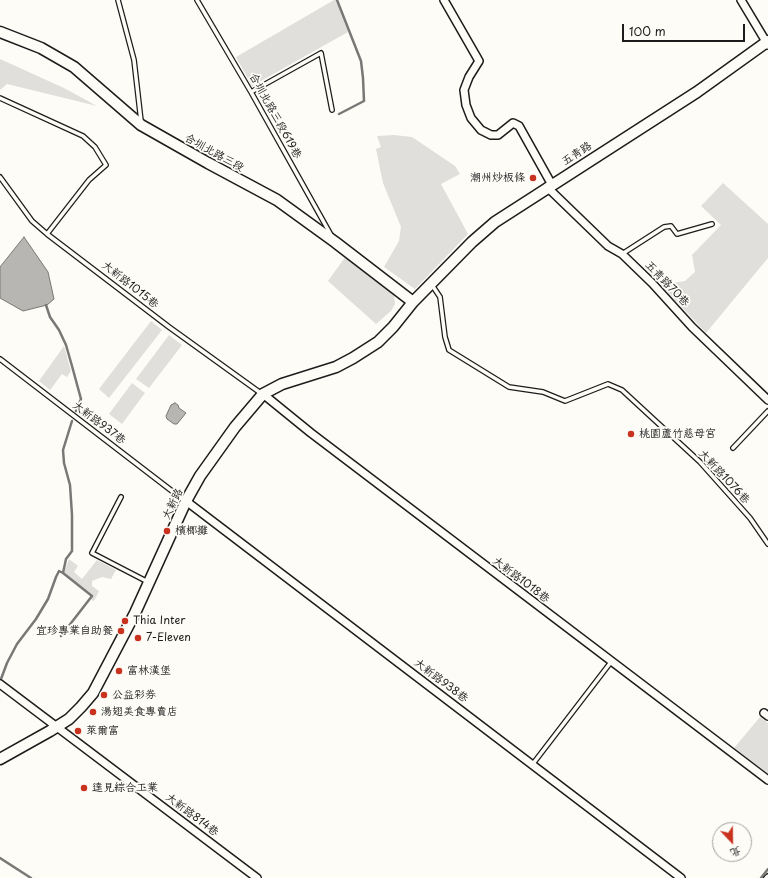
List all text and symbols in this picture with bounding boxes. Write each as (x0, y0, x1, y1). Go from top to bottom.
scale bar (624, 16, 747, 42)
text: 100 m (629, 22, 666, 40)
street label: 合圳北路三段619巷 (246, 71, 304, 161)
street label: 合圳北路三段 (182, 131, 246, 175)
street label: 五青路 (560, 139, 594, 169)
place label: 潮州炒板條 (470, 171, 525, 185)
marker: 潮州炒板條 (528, 173, 538, 183)
street label: 大新路1015巷 (99, 259, 161, 311)
street label: 五青路70巷 (642, 259, 692, 309)
street label: 大新路937巷 (70, 399, 128, 447)
place label: 桃園蘆竹慈母宮 (639, 427, 716, 441)
marker: 桃園蘆竹慈母宮 (626, 429, 636, 439)
street label: 大新路1076巷 (696, 447, 752, 507)
street label: 大新路 (160, 486, 186, 522)
place label: 檳榔攤 (175, 524, 208, 538)
marker: 檳榔攤 (162, 526, 172, 536)
street label: 大新路1018巷 (490, 554, 552, 606)
place label: Thia Inter (133, 614, 185, 628)
marker: Thia Inter (120, 616, 130, 626)
place label: 宜珍專業自助餐 (36, 624, 113, 638)
marker: 宜珍專業自助餐 (116, 626, 126, 636)
place label: 7-Eleven (146, 631, 191, 645)
marker: 7-Eleven (133, 633, 143, 643)
street label: 大新路938巷 (411, 656, 471, 706)
place label: 富林漢堡 (127, 664, 171, 678)
marker: 富林漢堡 (114, 666, 124, 676)
place label: 公益彩券 (112, 688, 156, 702)
marker: 公益彩券 (99, 690, 109, 700)
place label: 湯翅美食專賣店 (101, 705, 178, 719)
marker: 湯翅美食專賣店 (88, 707, 98, 717)
place label: 萊爾富 (86, 724, 119, 738)
marker: 萊爾富 (73, 726, 83, 736)
place label: 達見綜合工業 (92, 781, 158, 795)
marker: 達見綜合工業 (79, 783, 89, 793)
street label: 大新路814巷 (163, 791, 221, 839)
north arrow (712, 822, 752, 862)
text: 北 (728, 843, 745, 863)

